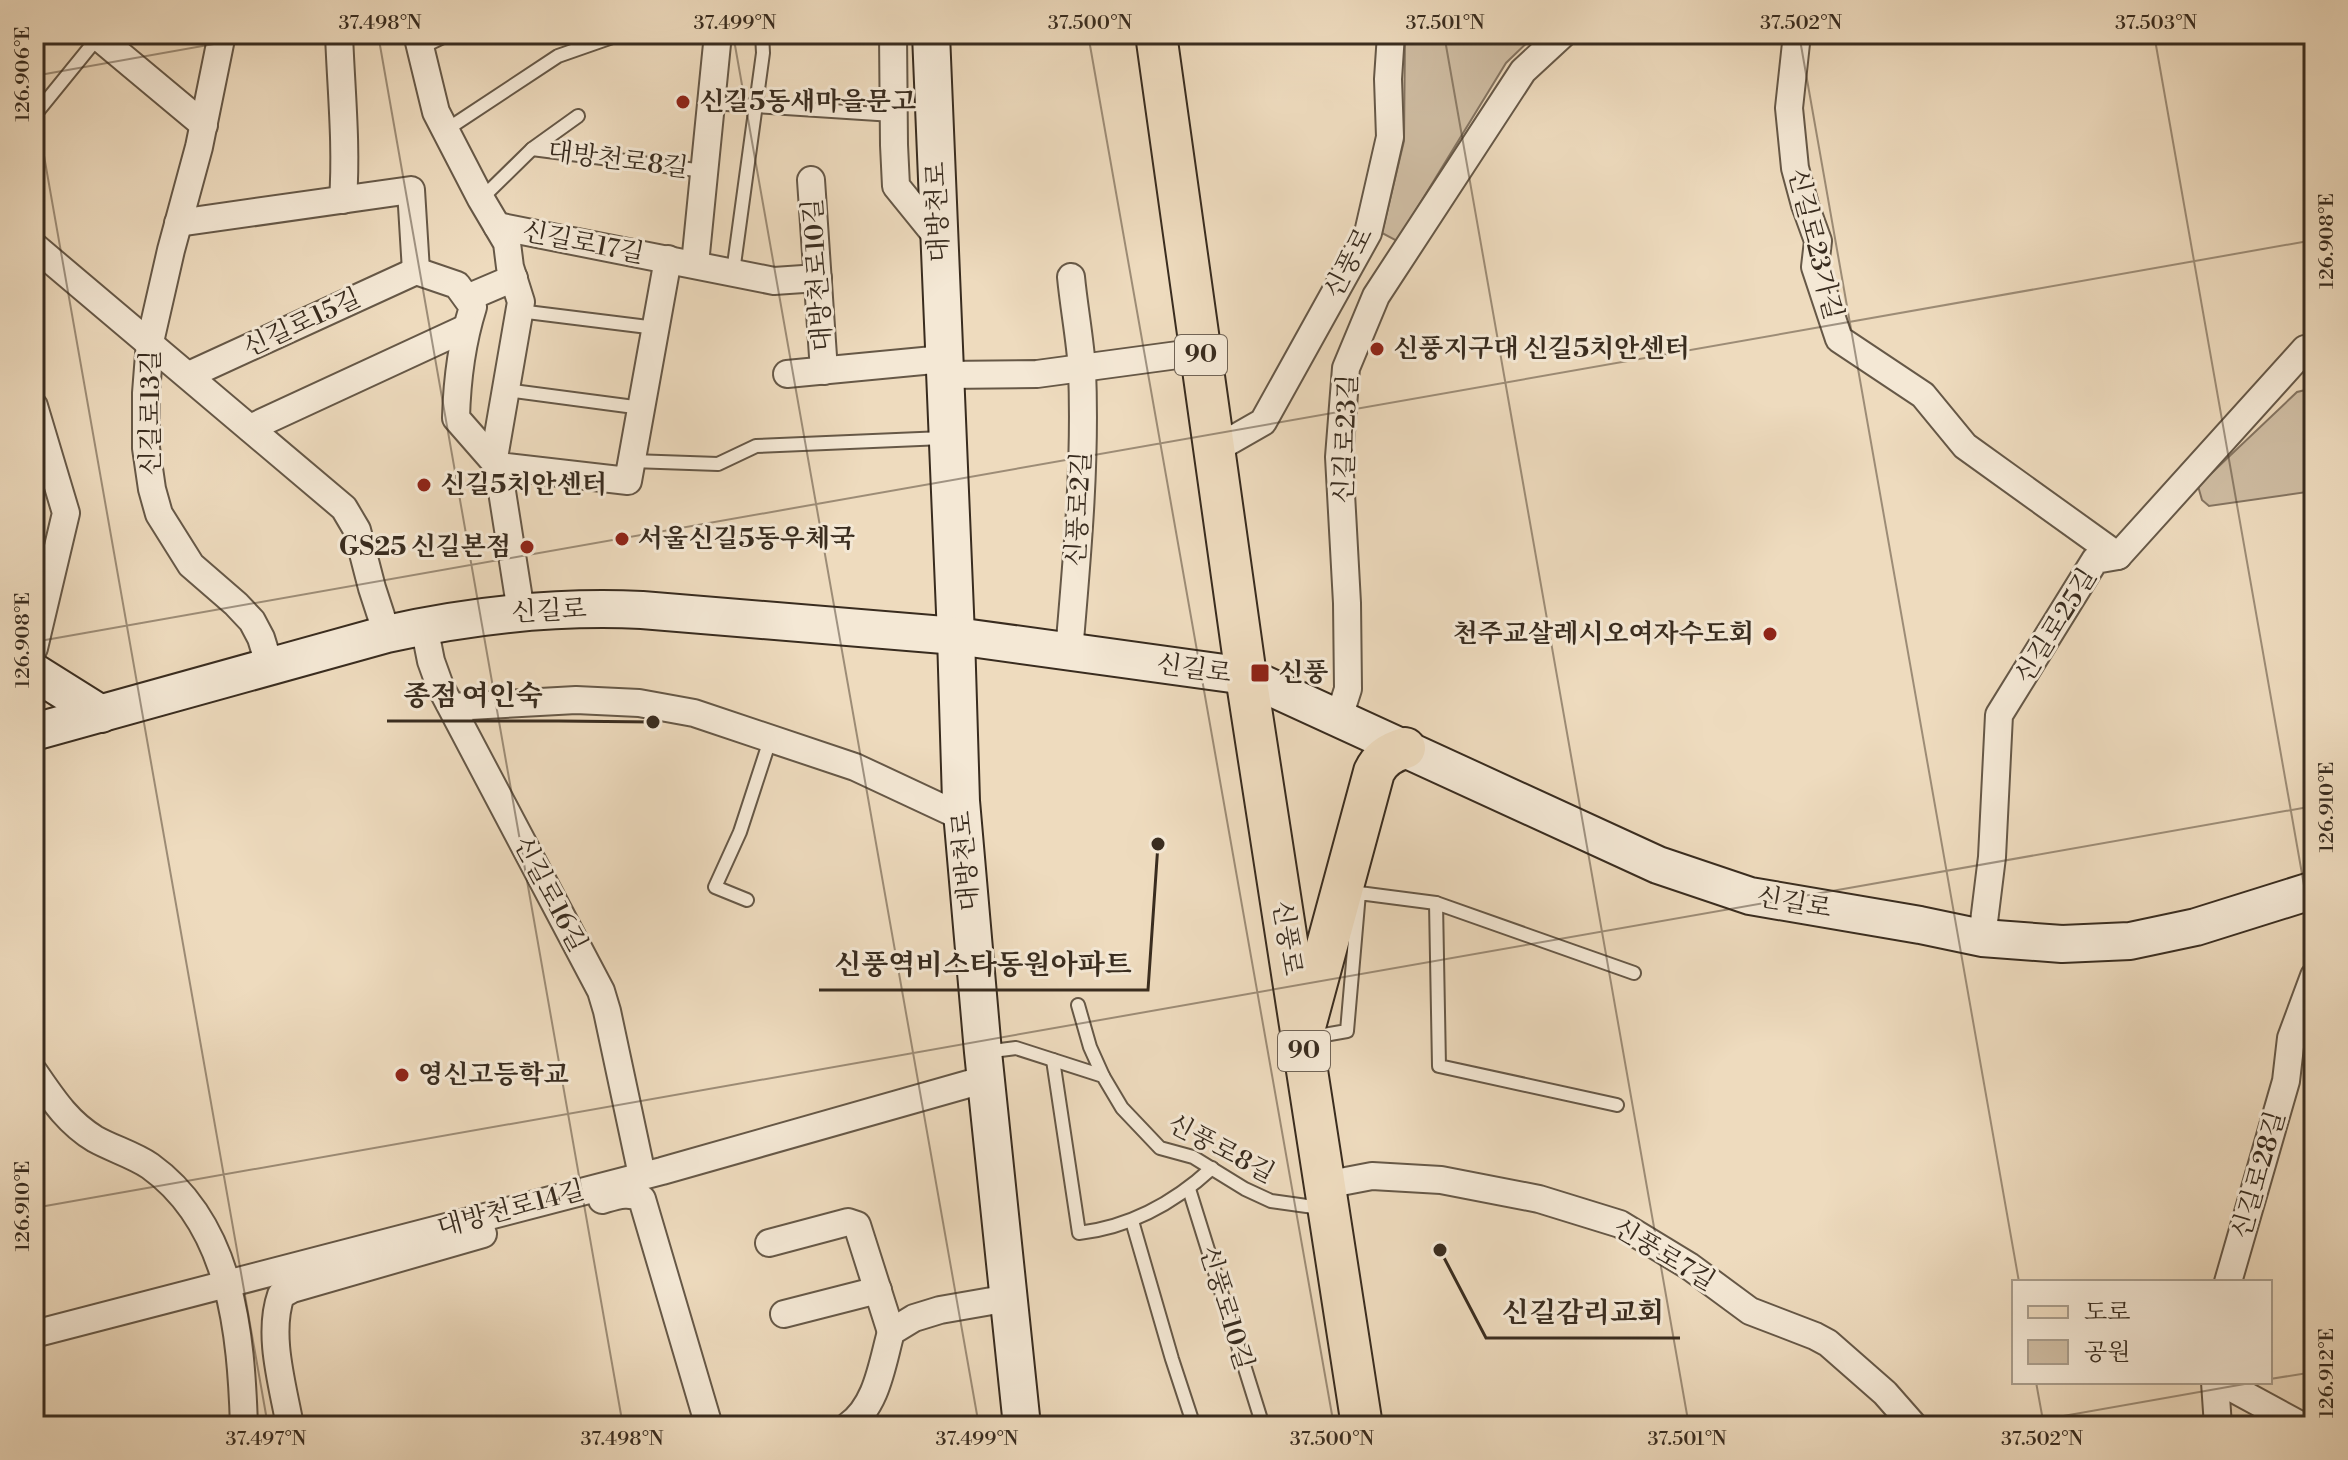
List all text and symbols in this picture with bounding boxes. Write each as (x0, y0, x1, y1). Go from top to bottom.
text: 37.498°N (338, 11, 422, 36)
text: 37.499°N (694, 11, 777, 36)
text: 37.500°N (1048, 11, 1132, 36)
text: 37.501°N (1405, 11, 1485, 36)
text: 37.502°N (1760, 11, 1842, 36)
text: 37.503°N (2115, 11, 2197, 36)
text: 126.906°E (11, 26, 36, 122)
place label: 신길5동새마을문고 (699, 86, 916, 118)
marker: 신길5동새마을문고 (674, 93, 692, 111)
street label: 대방천로8길 (546, 135, 690, 185)
street label: 대방천로 (920, 161, 956, 263)
street label: 신길로23가길 (1781, 165, 1849, 323)
text: 126.908°E (2315, 193, 2340, 289)
street label: 대방천로10길 (797, 197, 839, 353)
street label: 신길로17길 (519, 216, 647, 270)
street label: 신풍로 (1318, 222, 1380, 304)
street label: 신길로15길 (238, 282, 366, 364)
place label: 신풍지구대 신길5치안센터 (1393, 333, 1690, 365)
road number: 90 (1175, 335, 1227, 375)
marker: 신풍지구대 신길5치안센터 (1368, 340, 1386, 358)
street label: 신길로13길 (135, 350, 167, 476)
street label: 신길로23길 (1328, 374, 1364, 504)
street label: 신풍로2길 (1060, 451, 1098, 567)
place label: 신길5치안센터 (440, 469, 607, 501)
marker: 신길5치안센터 (415, 476, 433, 494)
place label: 서울신길5동우체국 (638, 523, 855, 555)
marker: 서울신길5동우체국 (613, 530, 631, 548)
place label: GS25 신길본점 (339, 531, 511, 563)
marker: GS25 신길본점 (518, 538, 536, 556)
street label: 신길로25길 (2008, 563, 2104, 689)
text: 126.908°E (11, 592, 36, 688)
street label: 신길로 (511, 593, 587, 629)
place label: 천주교살레시오여자수도회 (1453, 618, 1754, 650)
marker: 천주교살레시오여자수도회 (1761, 625, 1779, 643)
street label: 신길로 (1154, 648, 1234, 690)
place label: 신풍 (1278, 657, 1328, 689)
marker: 신풍 (1249, 662, 1271, 684)
callout: 종점 여인숙 (387, 669, 559, 721)
text: 종점 여인숙 (403, 679, 543, 714)
text: 126.910°E (2315, 762, 2340, 852)
street label: 대방천로 (946, 810, 986, 912)
street label: 신길로16길 (506, 831, 594, 957)
street label: 신길로 (1754, 881, 1834, 925)
street label: 신풍로 (1265, 898, 1309, 978)
callout: 신풍역비스타동원아파트 (819, 938, 1148, 990)
text: 신풍역비스타동원아파트 (834, 948, 1132, 983)
road number: 90 (1278, 1031, 1330, 1071)
place label: 영신고등학교 (418, 1059, 569, 1091)
marker: 영신고등학교 (393, 1066, 411, 1084)
street label: 신풍로8길 (1162, 1108, 1280, 1190)
street label: 신길로28길 (2226, 1108, 2292, 1242)
text: 126.910°E (11, 1161, 36, 1251)
street label: 대방천로14길 (434, 1174, 588, 1244)
street label: 신풍로7길 (1607, 1212, 1721, 1298)
street label: 신풍로10길 (1192, 1242, 1260, 1374)
legend (2012, 1280, 2272, 1384)
callout: 신길감리교회 (1486, 1286, 1680, 1338)
text: 신길감리교회 (1502, 1296, 1664, 1331)
text: 도로 (2084, 1298, 2130, 1328)
text: 126.912°E (2315, 1328, 2340, 1418)
text: 공원 (2084, 1338, 2130, 1368)
text: 37.497°N (226, 1427, 307, 1452)
text: 37.498°N (580, 1427, 664, 1452)
text: 37.499°N (936, 1427, 1019, 1452)
text: 37.500°N (1290, 1427, 1374, 1452)
text: 37.501°N (1647, 1427, 1727, 1452)
text: 37.502°N (2001, 1427, 2083, 1452)

